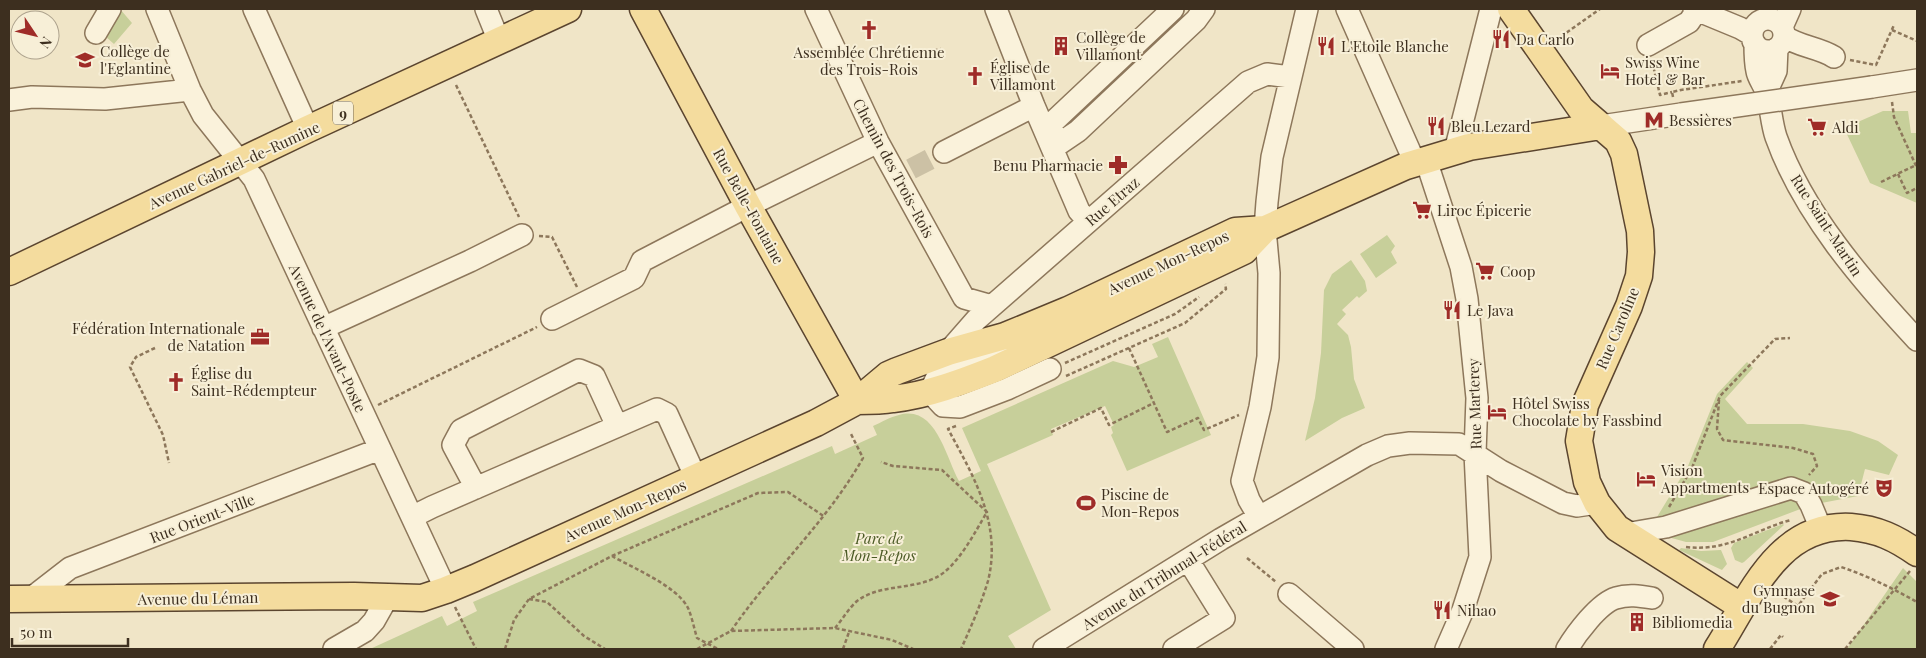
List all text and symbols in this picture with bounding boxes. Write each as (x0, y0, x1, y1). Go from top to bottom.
north arrow (10, 10, 60, 60)
church icon: Assemblée Chrétienne des Trois-Rois (858, 19, 880, 41)
place label: Collège de Villamont (1075, 27, 1146, 64)
restaurant icon: Da Carlo (1490, 28, 1512, 50)
place label: Da Carlo (1516, 29, 1574, 49)
text: N (35, 33, 57, 52)
building icon: Collège de Villamont (1050, 35, 1072, 57)
restaurant icon: L'Etoile Blanche (1315, 35, 1337, 57)
place label: L'Etoile Blanche (1341, 36, 1449, 56)
place label: Collège de l'Eglantine (100, 41, 171, 78)
place label: Assemblée Chrétienne des Trois-Rois (792, 42, 945, 79)
school or university icon: Collège de l'Eglantine (74, 49, 96, 71)
place label: Swiss Wine Hotel & Bar (1625, 52, 1705, 89)
place label: Église de Villamont (989, 57, 1056, 94)
hotel icon: Swiss Wine Hotel & Bar (1599, 60, 1621, 82)
church icon: Église de Villamont (964, 65, 986, 87)
street label: Chemin des Trois-Rois (849, 95, 939, 241)
road number: 9 (333, 102, 353, 125)
metro station icon: Bessières (1643, 109, 1665, 131)
place label: Bessières (1669, 110, 1732, 130)
restaurant icon: Bleu Lezard (1425, 115, 1447, 137)
place label: Bleu Lezard (1451, 116, 1531, 136)
supermarket icon: Aldi (1806, 116, 1828, 138)
street label: Avenue Gabriel-de-Rumine (144, 117, 323, 214)
place label: Aldi (1831, 117, 1859, 137)
street label: Rue Belle-Fontaine (709, 145, 789, 267)
pharmacy icon: Benu Pharmacie (1107, 154, 1129, 176)
place label: Benu Pharmacie (993, 155, 1103, 175)
street label: Rue Saint-Martin (1787, 170, 1867, 280)
street label: Rue Etraz (1081, 172, 1143, 230)
supermarket icon: Liroc Épicerie (1411, 199, 1433, 221)
place label: Liroc Épicerie (1437, 200, 1532, 220)
street label: Avenue Mon-Repos (1103, 225, 1232, 299)
street label: Avenue de l'Avant-Poste (284, 260, 371, 415)
supermarket icon: Coop (1474, 260, 1496, 282)
place label: Coop (1500, 261, 1536, 281)
street label: Rue Caroline (1591, 284, 1643, 372)
restaurant icon: Le Java (1441, 299, 1463, 321)
place label: Le Java (1467, 300, 1514, 320)
place label: Fédération Internationale de Natation (72, 318, 245, 355)
office icon: Fédération Internationale de Natation (249, 326, 271, 348)
street label: Rue Marterey (1462, 358, 1486, 450)
place label: Église du Saint-Rédempteur (191, 363, 317, 400)
church icon: Église du Saint-Rédempteur (165, 371, 187, 393)
place label: Hôtel Swiss Chocolate by Fassbind (1512, 393, 1662, 430)
hotel icon: Hôtel Swiss Chocolate by Fassbind (1486, 401, 1508, 423)
place label: Vision Appartments (1660, 460, 1749, 497)
hotel icon: Vision Appartments (1635, 468, 1657, 490)
street label: Avenue Mon-Repos (560, 474, 689, 546)
theatre icon: Espace Autogéré (1873, 477, 1895, 499)
place label: Espace Autogéré (1758, 478, 1869, 498)
place label: Piscine de Mon-Repos (1101, 484, 1179, 521)
street label: Rue Orient-Ville (147, 489, 257, 547)
sports icon: Piscine de Mon-Repos (1075, 492, 1097, 514)
street label: Avenue du Tribunal-Fédéral (1077, 516, 1250, 634)
park label: Parc de Mon-Repos (841, 528, 916, 565)
place label: Gymnase du Bugnon (1742, 580, 1815, 617)
street label: Avenue du Léman (137, 587, 258, 609)
school or university icon: Gymnase du Bugnon (1819, 588, 1841, 610)
restaurant icon: Nihao (1431, 599, 1453, 621)
place label: Nihao (1457, 600, 1496, 620)
building icon: Bibliomedia (1626, 611, 1648, 633)
place label: Bibliomedia (1652, 612, 1733, 632)
scale bar (12, 616, 129, 648)
text: 50 m (20, 622, 53, 642)

